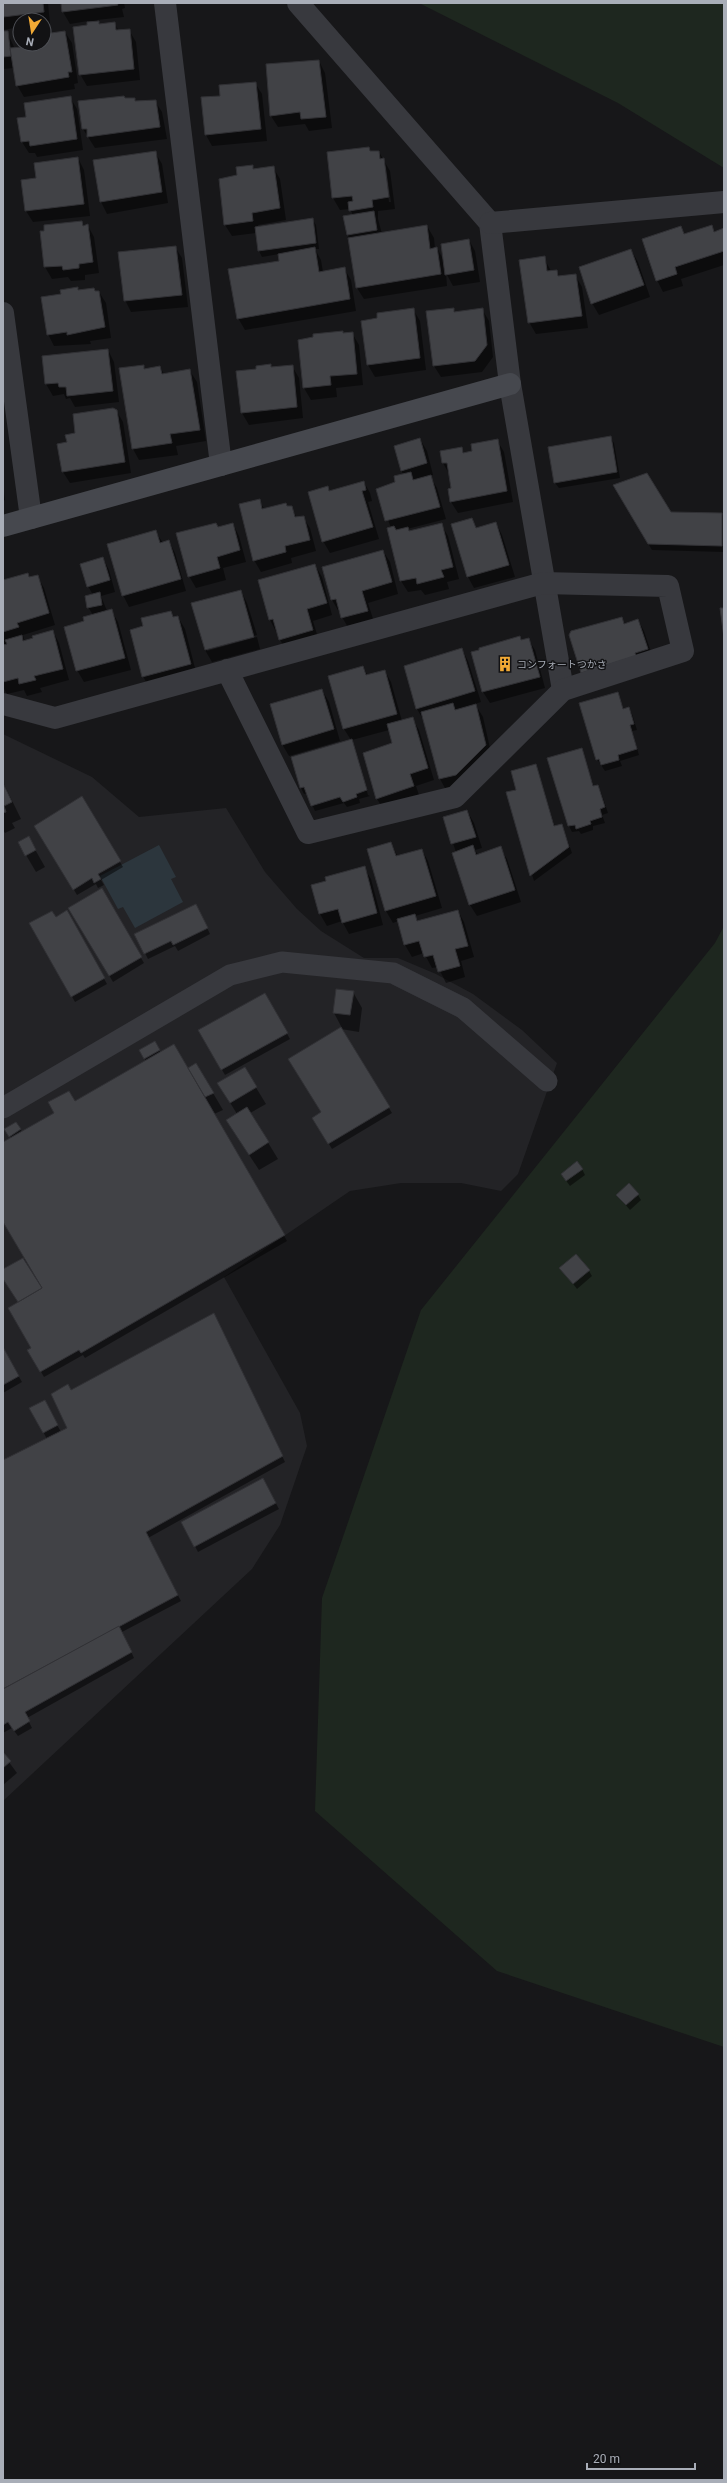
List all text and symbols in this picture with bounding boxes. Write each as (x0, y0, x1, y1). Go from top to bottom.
north arrow (12, 12, 52, 52)
text: N (25, 34, 35, 48)
building icon: コンフォートつかさ (496, 655, 514, 673)
place label: コンフォートつかさ (517, 659, 607, 670)
scale bar (587, 2445, 695, 2471)
text: 20 m (593, 2452, 620, 2466)

